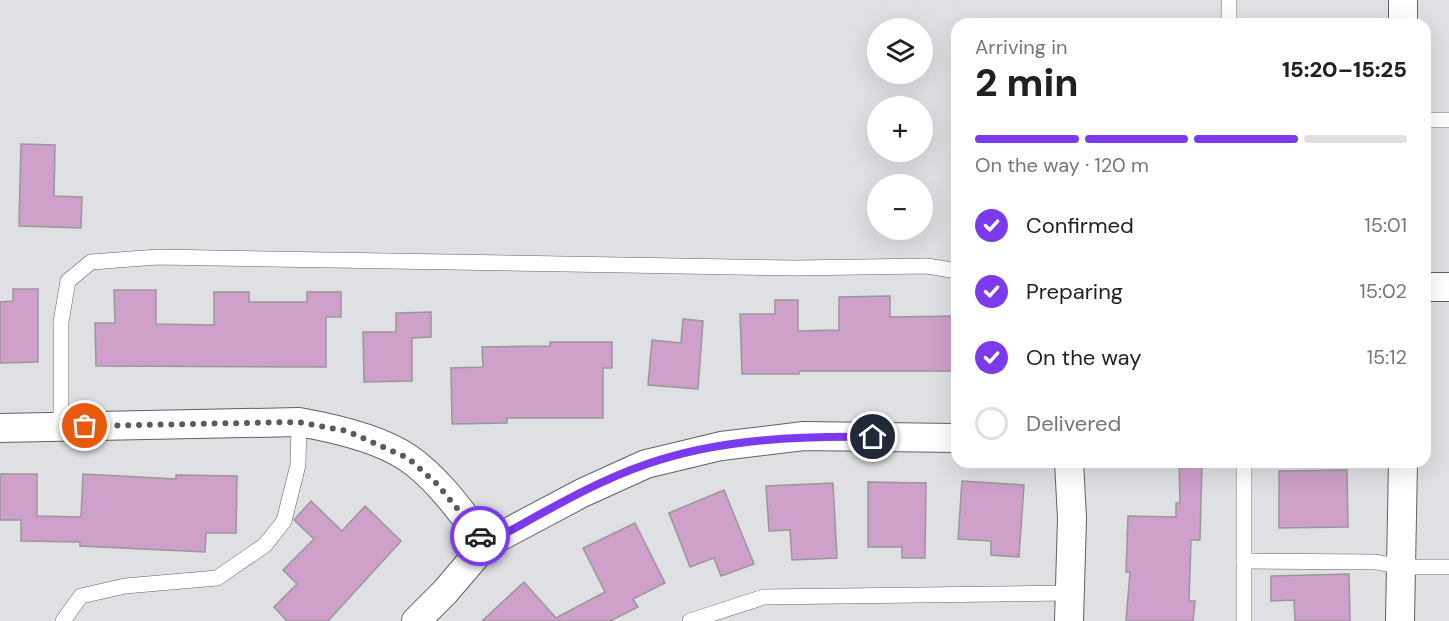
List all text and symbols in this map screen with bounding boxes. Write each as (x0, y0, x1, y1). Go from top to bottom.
map controls (867, 18, 933, 240)
button: layers (867, 18, 933, 84)
text: Arriving in (975, 34, 1067, 60)
text: 15:20–15:25 (1282, 55, 1407, 84)
text: 2 min (975, 57, 1079, 108)
button: + (867, 96, 933, 162)
text: On the way · 120 m (975, 152, 1149, 178)
button: − (867, 174, 933, 240)
icon: check (975, 209, 1008, 242)
text: Confirmed (1026, 211, 1134, 240)
text: 15:01 (1365, 212, 1407, 238)
icon: check (975, 275, 1008, 308)
text: Preparing (1026, 277, 1123, 306)
text: 15:02 (1360, 278, 1407, 304)
icon: check (975, 341, 1008, 374)
text: On the way (1026, 343, 1141, 372)
text: 15:12 (1367, 344, 1407, 370)
pin (59, 400, 110, 451)
icon: bag (68, 409, 101, 442)
text: Delivered (1026, 409, 1121, 438)
pin (847, 411, 898, 462)
icon: home (856, 420, 889, 453)
courier (450, 506, 510, 566)
icon: car (464, 520, 497, 553)

